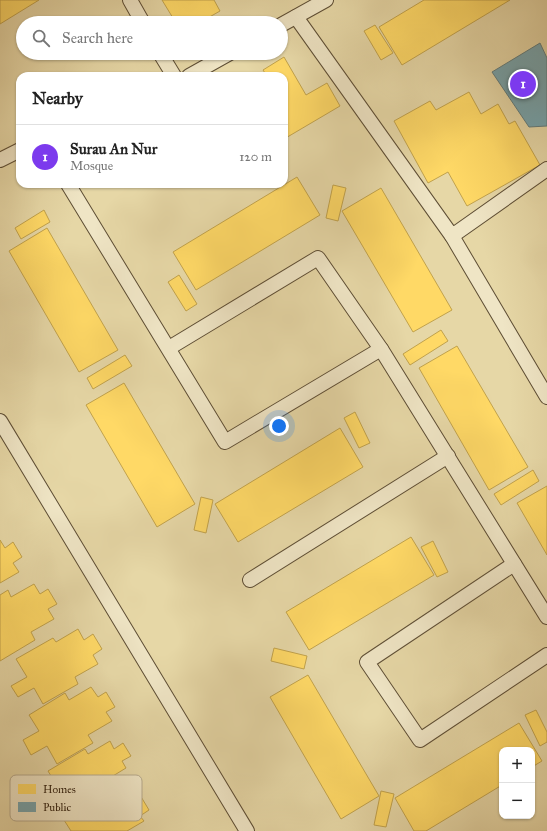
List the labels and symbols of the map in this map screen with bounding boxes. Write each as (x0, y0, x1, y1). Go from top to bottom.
pin: 1 (510, 69, 536, 99)
your location (269, 416, 289, 436)
legend (10, 775, 142, 821)
text: Homes (43, 783, 76, 796)
text: Public (43, 801, 71, 814)

